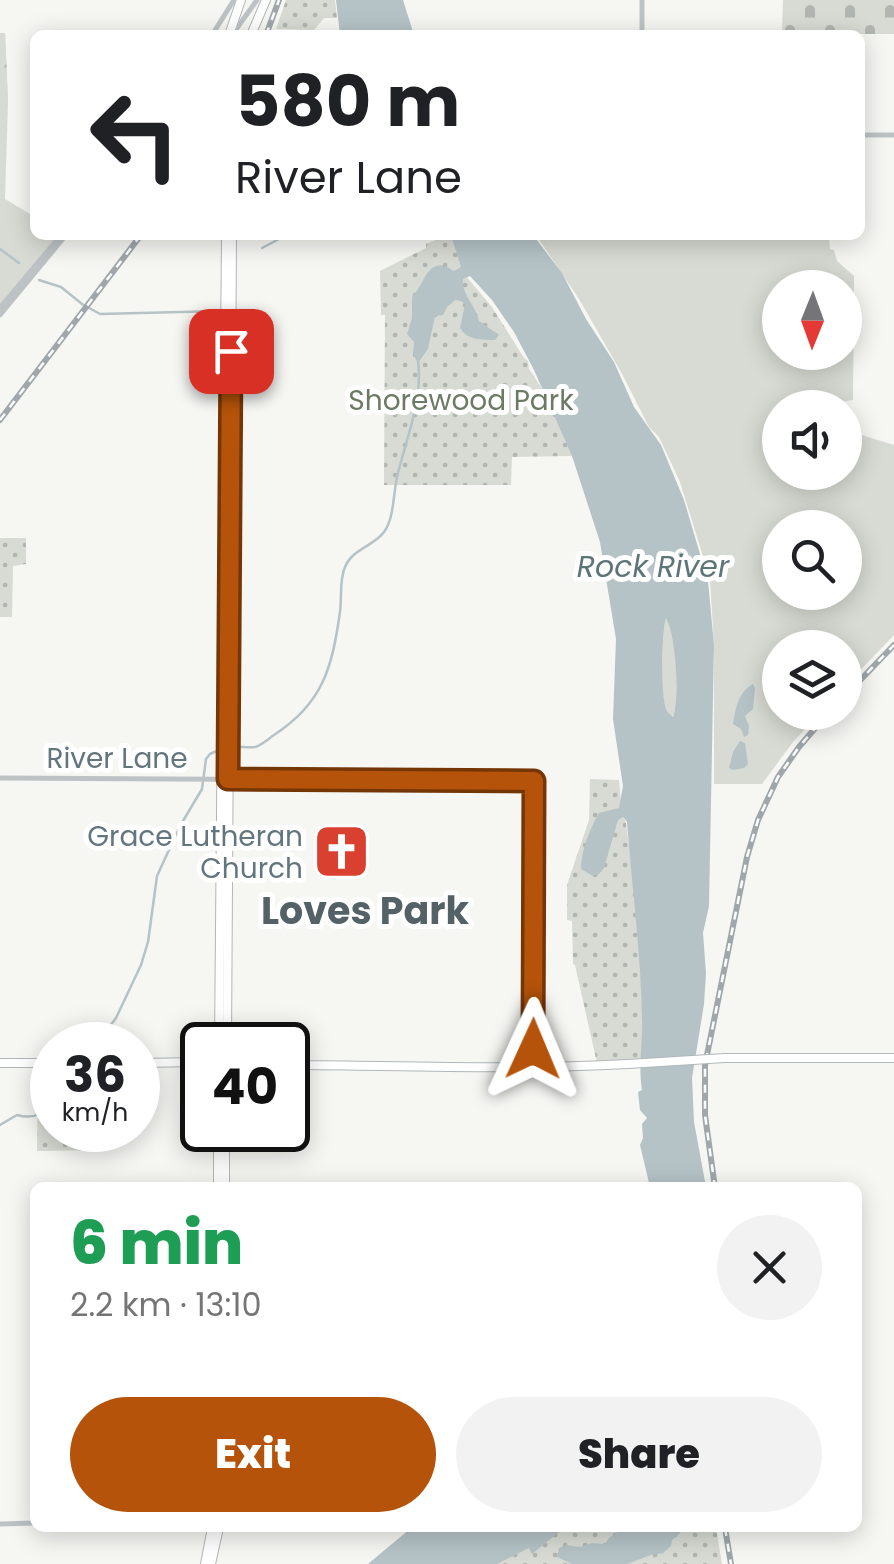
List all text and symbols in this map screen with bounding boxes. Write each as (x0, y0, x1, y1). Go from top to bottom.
text: 580 m (235, 52, 460, 151)
icon: left (70, 70, 200, 200)
text: River Lane (235, 146, 462, 209)
north arrow (762, 270, 862, 370)
map controls (762, 270, 862, 730)
pin (189, 309, 274, 394)
icon: arrive (204, 324, 259, 379)
park label: Shorewood Park (348, 381, 574, 420)
button: sound (762, 390, 862, 490)
button: search (762, 510, 862, 610)
water label: Rock River (577, 545, 730, 588)
button: layers (762, 630, 862, 730)
street label: River Lane (46, 739, 188, 778)
place label: Grace Lutheran Church (87, 817, 303, 888)
church icon: Grace Lutheran Church (312, 822, 372, 882)
district label: Loves Park (261, 884, 470, 937)
position arrow (481, 997, 585, 1101)
speed limit sign: 40 (180, 1022, 310, 1152)
text: 36 (64, 1039, 126, 1110)
text: km/h (62, 1095, 128, 1130)
text: 6 min (70, 1201, 243, 1285)
button: close (717, 1215, 822, 1320)
text: 2.2 km · 13:10 (70, 1282, 262, 1327)
button: Exit (70, 1397, 436, 1512)
button: Share (456, 1397, 822, 1512)

